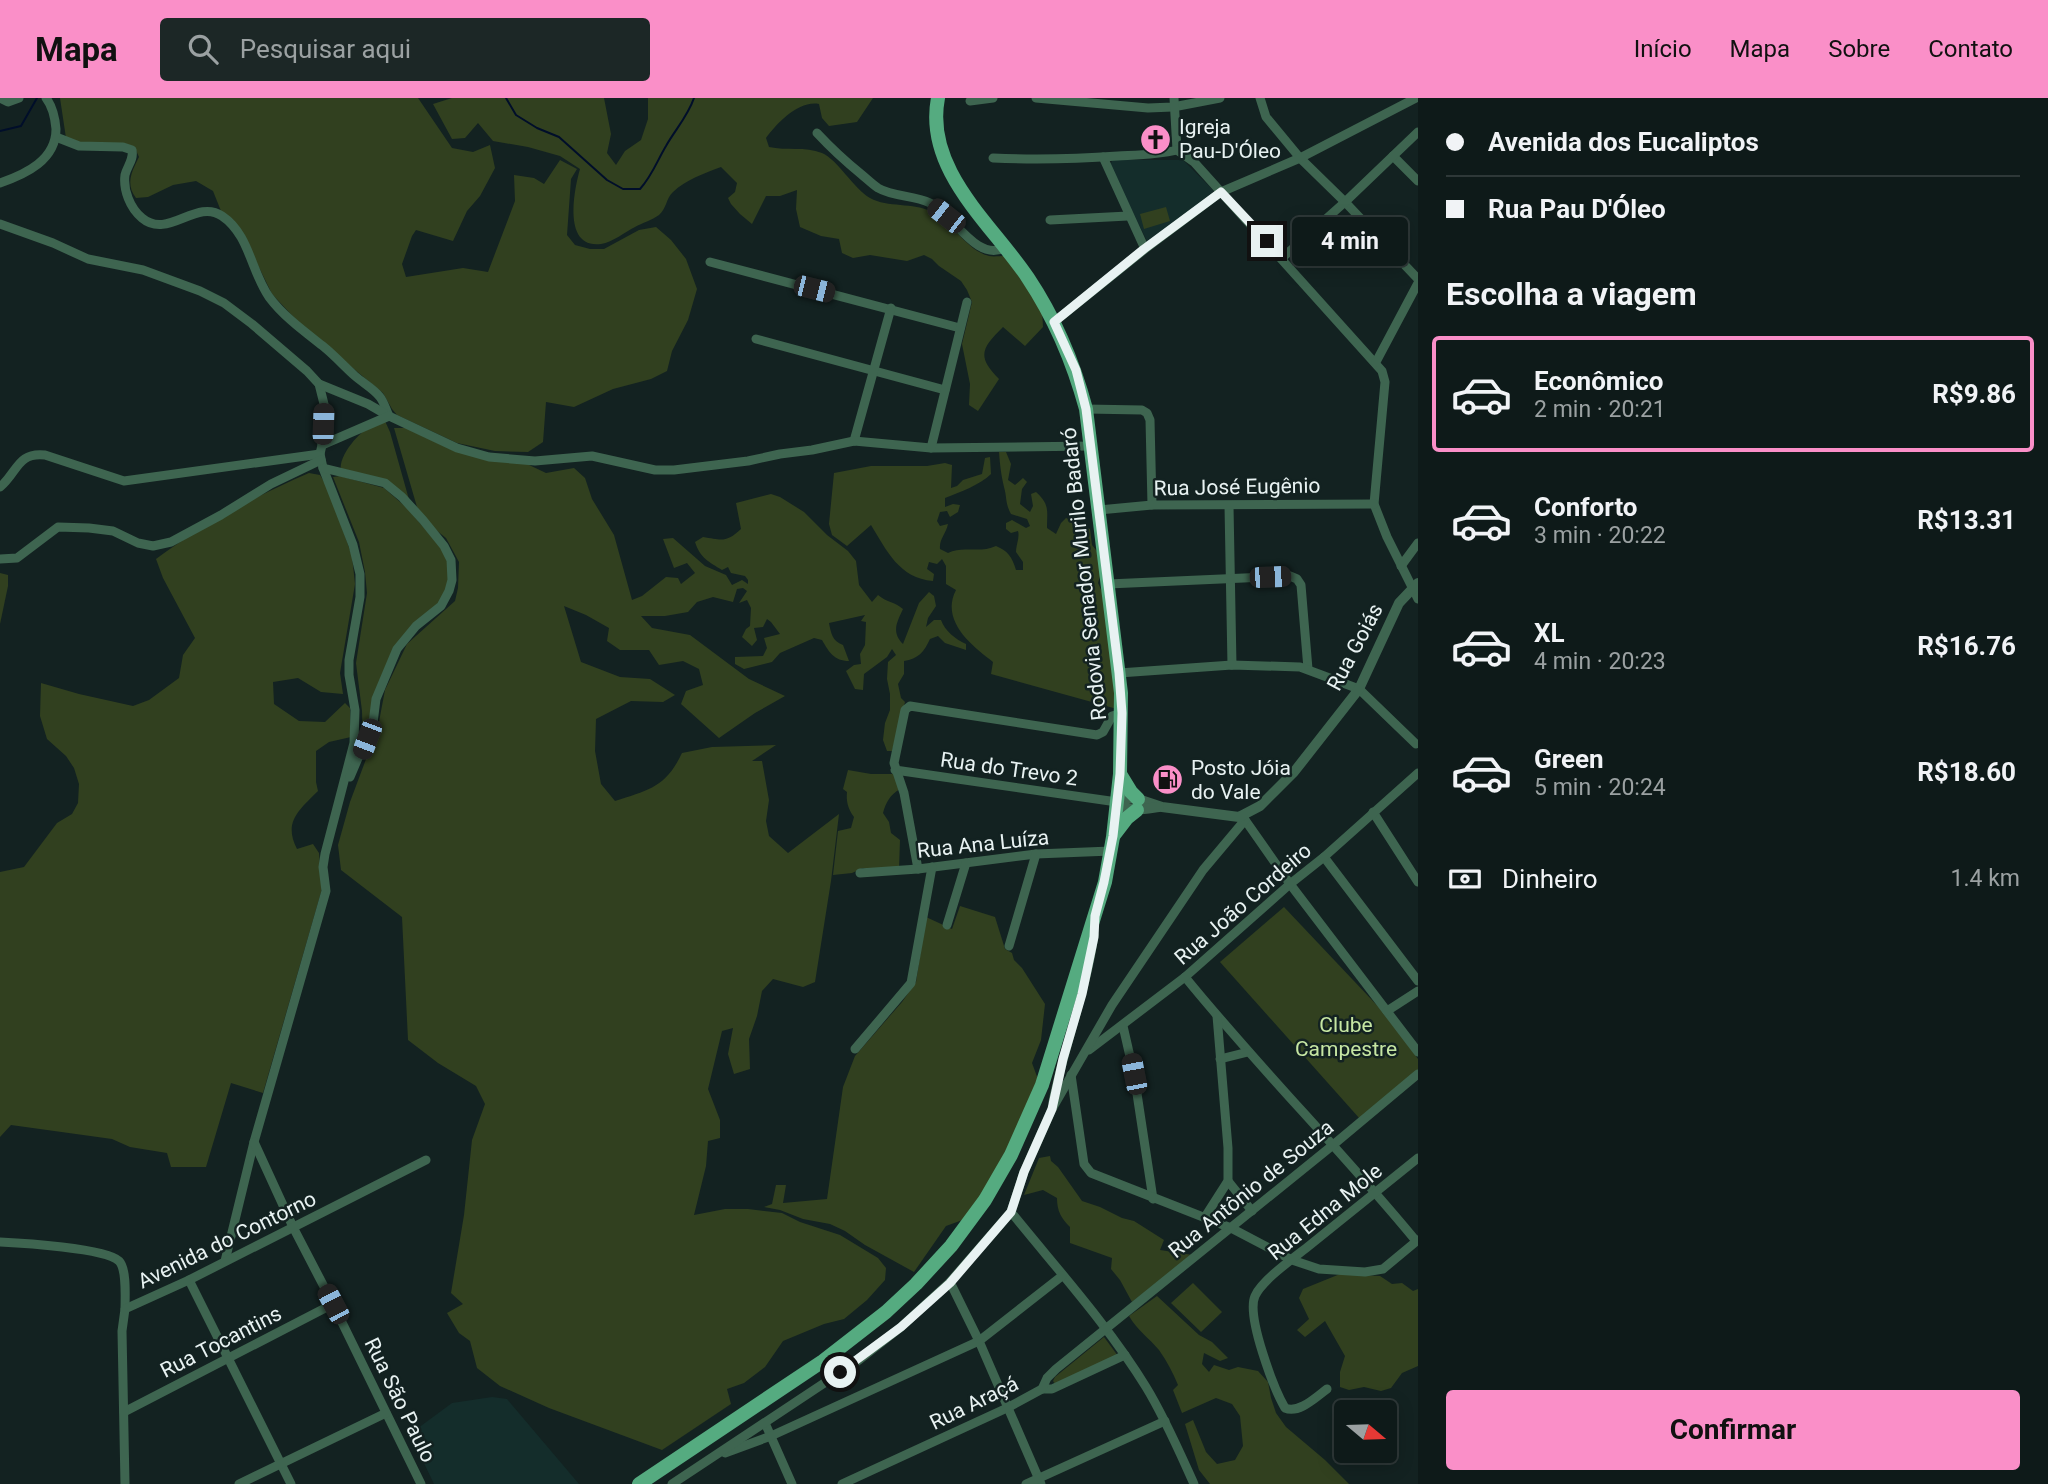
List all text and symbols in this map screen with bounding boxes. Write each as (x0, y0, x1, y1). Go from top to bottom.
search box (160, 18, 650, 81)
text: Mapa (35, 30, 118, 69)
icon: search (184, 30, 222, 68)
text: Pesquisar aqui (240, 34, 411, 64)
text: Início (1634, 35, 1692, 63)
text: Mapa (1730, 35, 1790, 63)
text: Sobre (1828, 35, 1890, 63)
text: Contato (1928, 35, 2013, 63)
place label: Igreja Pau-D'Óleo (1179, 115, 1281, 163)
church icon: Igreja Pau-D'Óleo (1139, 122, 1173, 156)
text: Avenida dos Eucaliptos (1488, 127, 1759, 157)
text: Rua Pau D'Óleo (1488, 194, 1666, 224)
car (923, 195, 970, 237)
callout: 4 min (1292, 216, 1407, 266)
route end (1251, 225, 1283, 257)
text: 4 min (1321, 228, 1379, 255)
car (792, 274, 837, 304)
text: Escolha a viagem (1446, 275, 1697, 313)
icon: car (1450, 363, 1513, 426)
text: Econômico (1534, 366, 1663, 396)
text: R$9.86 (1932, 379, 2016, 409)
text: 2 min · 20:21 (1534, 396, 1666, 423)
car (312, 403, 335, 445)
street label: Rodovia Senador Murilo Badaró (1057, 426, 1111, 722)
street label: Rua José Eugênio (1153, 474, 1321, 500)
icon: car (1450, 489, 1513, 552)
text: Conforto (1534, 492, 1638, 522)
text: R$13.31 (1917, 505, 2016, 535)
text: 3 min · 20:22 (1534, 522, 1666, 549)
car (1249, 566, 1292, 588)
street label: Rua Goiás (1322, 600, 1388, 694)
icon: car (1450, 615, 1513, 678)
text: XL (1534, 618, 1565, 648)
text: R$16.76 (1917, 631, 2016, 661)
text: 4 min · 20:23 (1534, 648, 1666, 675)
car (350, 716, 385, 762)
icon: car (1450, 741, 1513, 804)
text: Green (1534, 744, 1604, 774)
street label: Rua do Trevo 2 (939, 747, 1079, 791)
place label: Posto Jóia do Vale (1191, 756, 1291, 804)
text: R$18.60 (1917, 757, 2016, 787)
fuel station icon: Posto Jóia do Vale (1151, 763, 1185, 797)
text: 5 min · 20:24 (1534, 774, 1666, 801)
street label: Rua Ana Luíza (916, 825, 1050, 863)
street label: Rua João Cordeiro (1170, 838, 1316, 970)
icon: cash (1446, 860, 1484, 898)
text: Dinheiro (1502, 864, 1598, 894)
text: 1.4 km (1951, 865, 2020, 892)
park label: Clube Campestre (1295, 1013, 1397, 1061)
car (1120, 1051, 1149, 1097)
street label: Rua Antônio de Souza (1164, 1115, 1338, 1263)
street label: Rua Edna Mole (1263, 1159, 1387, 1265)
street label: Avenida do Contorno (134, 1186, 320, 1294)
car (314, 1281, 353, 1327)
street label: Rua Tocantins (156, 1301, 286, 1383)
street label: Rua São Paulo (360, 1334, 440, 1466)
route start (824, 1356, 856, 1388)
street label: Rua Araçá (926, 1371, 1022, 1435)
button: Confirmar (1446, 1390, 2020, 1470)
north arrow (1334, 1400, 1396, 1463)
map controls (1334, 1400, 1397, 1463)

